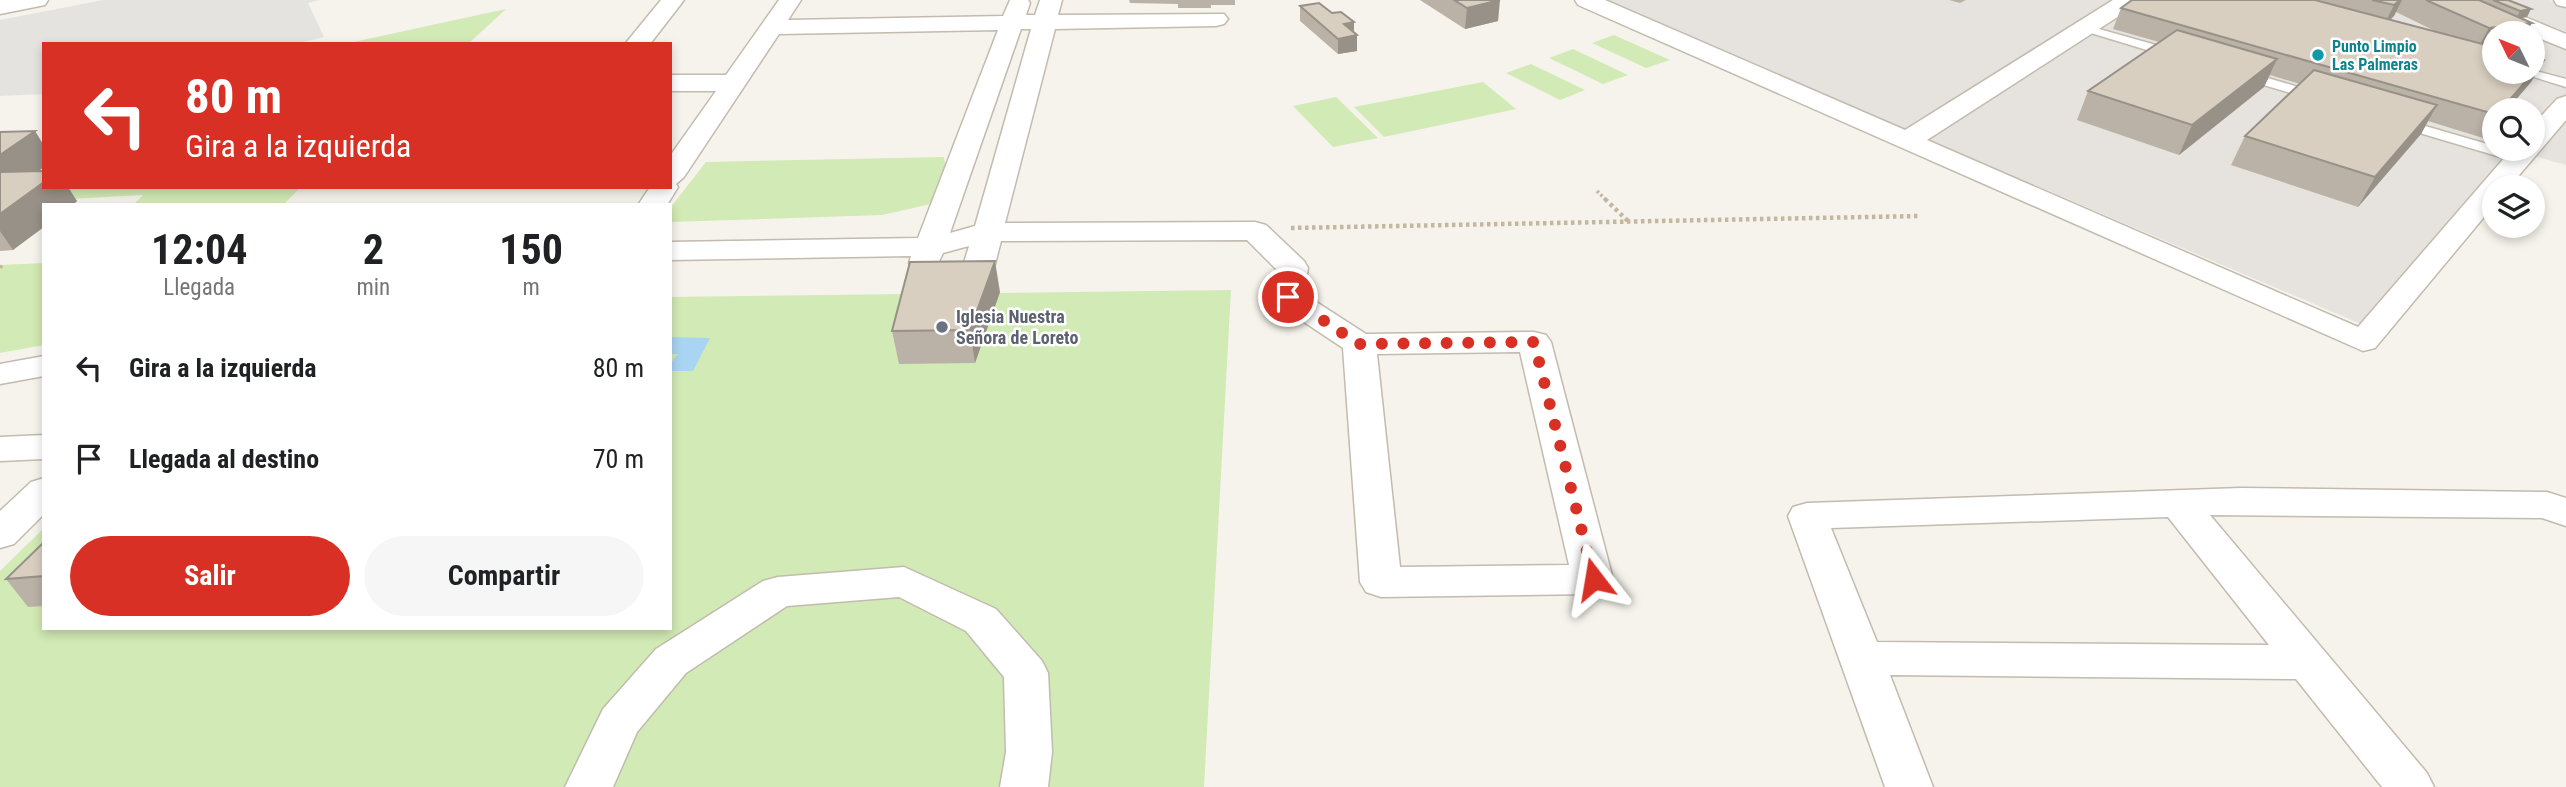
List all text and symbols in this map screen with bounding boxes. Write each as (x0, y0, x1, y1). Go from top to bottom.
north arrow (2482, 21, 2544, 84)
map controls (2482, 21, 2545, 238)
place label: Punto Limpio Las Palmeras (2332, 37, 2418, 74)
marker: Punto Limpio Las Palmeras (2310, 47, 2326, 63)
text: 80 m (185, 68, 282, 125)
icon: left (70, 70, 161, 161)
button: search (2482, 98, 2545, 161)
text: Gira a la izquierda (185, 127, 411, 165)
button: layers (2482, 175, 2545, 238)
text: 12:04 (151, 225, 247, 274)
text: 2 (363, 225, 384, 274)
text: 150 (499, 225, 563, 274)
pin (1258, 267, 1318, 327)
text: Llegada (163, 274, 235, 301)
text: min (356, 274, 390, 301)
text: m (522, 274, 540, 301)
icon: arrive (1269, 278, 1307, 316)
place label: Iglesia Nuestra Señora de Loreto (956, 306, 1078, 348)
marker: Iglesia Nuestra Señora de Loreto (934, 319, 950, 335)
icon: left (70, 349, 108, 387)
text: Gira a la izquierda (129, 353, 317, 383)
text: 80 m (593, 353, 644, 383)
icon: arrive (70, 440, 108, 478)
text: Llegada al destino (129, 444, 319, 474)
text: 70 m (593, 444, 644, 474)
button: Salir (70, 536, 350, 616)
button: Compartir (364, 536, 644, 616)
position arrow (1557, 542, 1631, 616)

